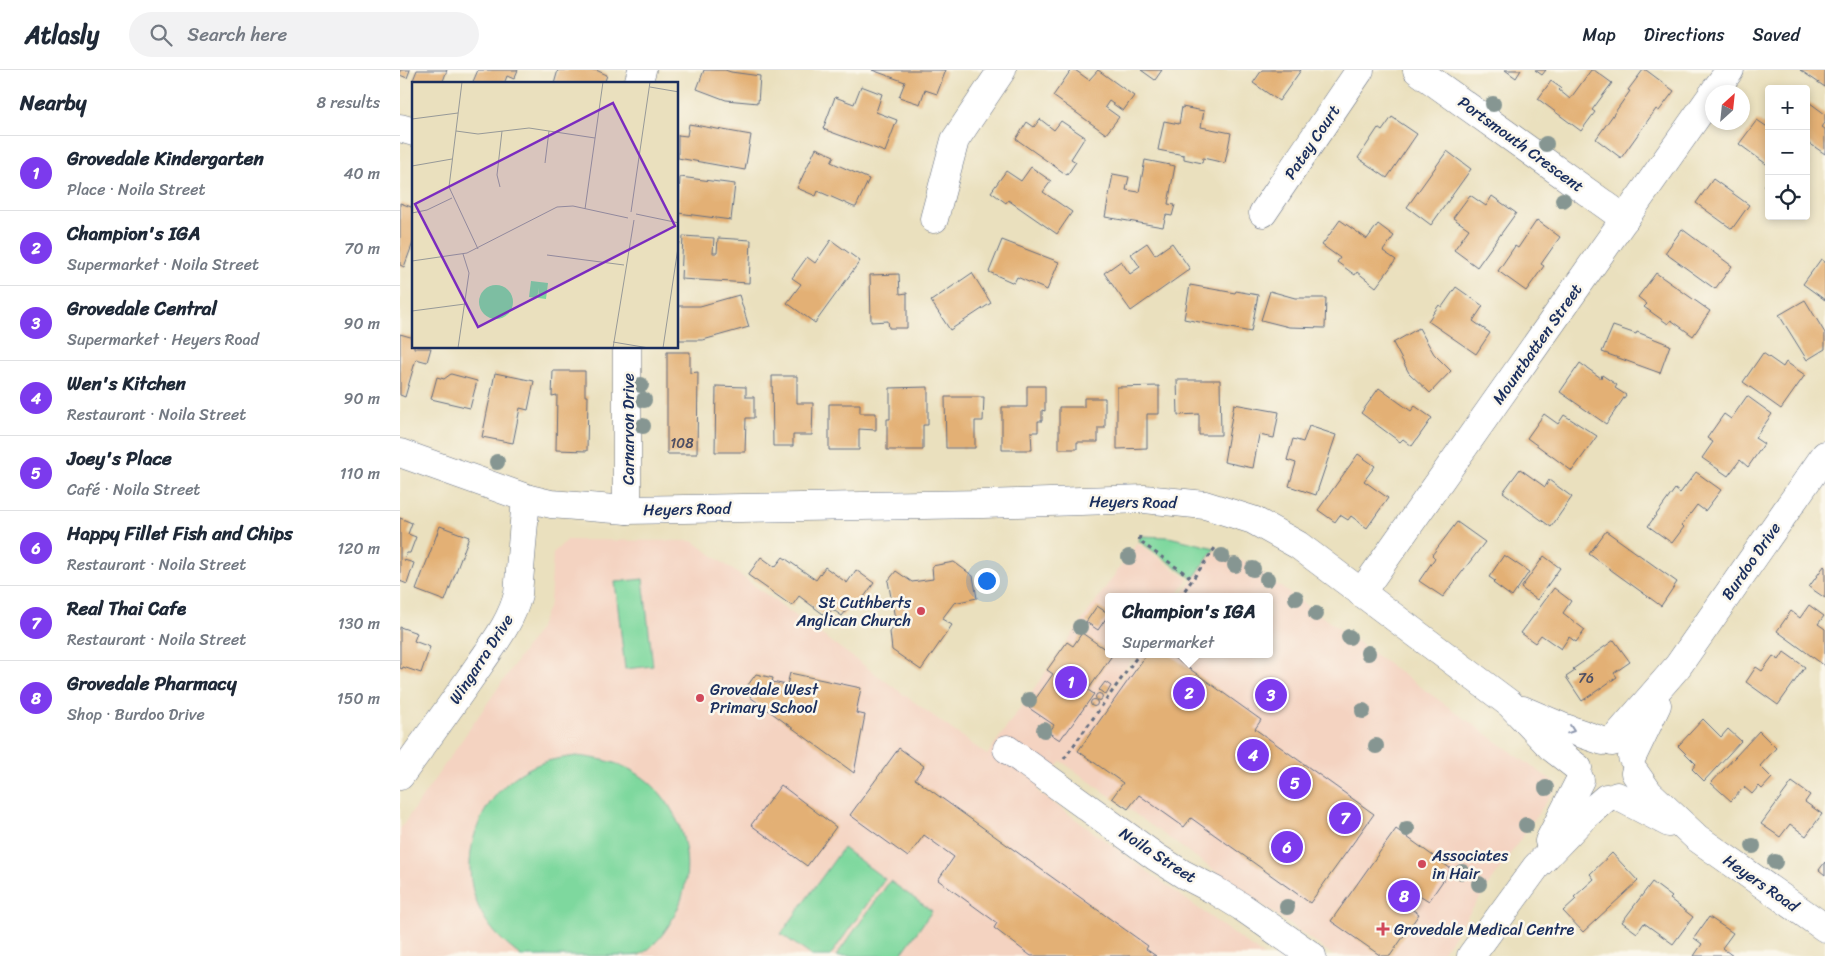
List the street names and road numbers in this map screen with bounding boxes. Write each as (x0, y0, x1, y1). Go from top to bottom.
street label: Portsmouth Crescent (1452, 88, 1590, 200)
street label: Patey Court (1276, 98, 1348, 186)
street label: Mountbatten Street (1484, 277, 1590, 411)
street label: Carnarvon Drive (614, 373, 643, 485)
street label: Heyers Road (1089, 487, 1179, 517)
street label: Heyers Road (643, 494, 733, 524)
street label: Burdoo Drive (1713, 516, 1789, 606)
street label: Wingarra Drive (441, 608, 521, 710)
street label: Noila Street (1113, 819, 1203, 891)
street label: Heyers Road (1717, 846, 1806, 921)

